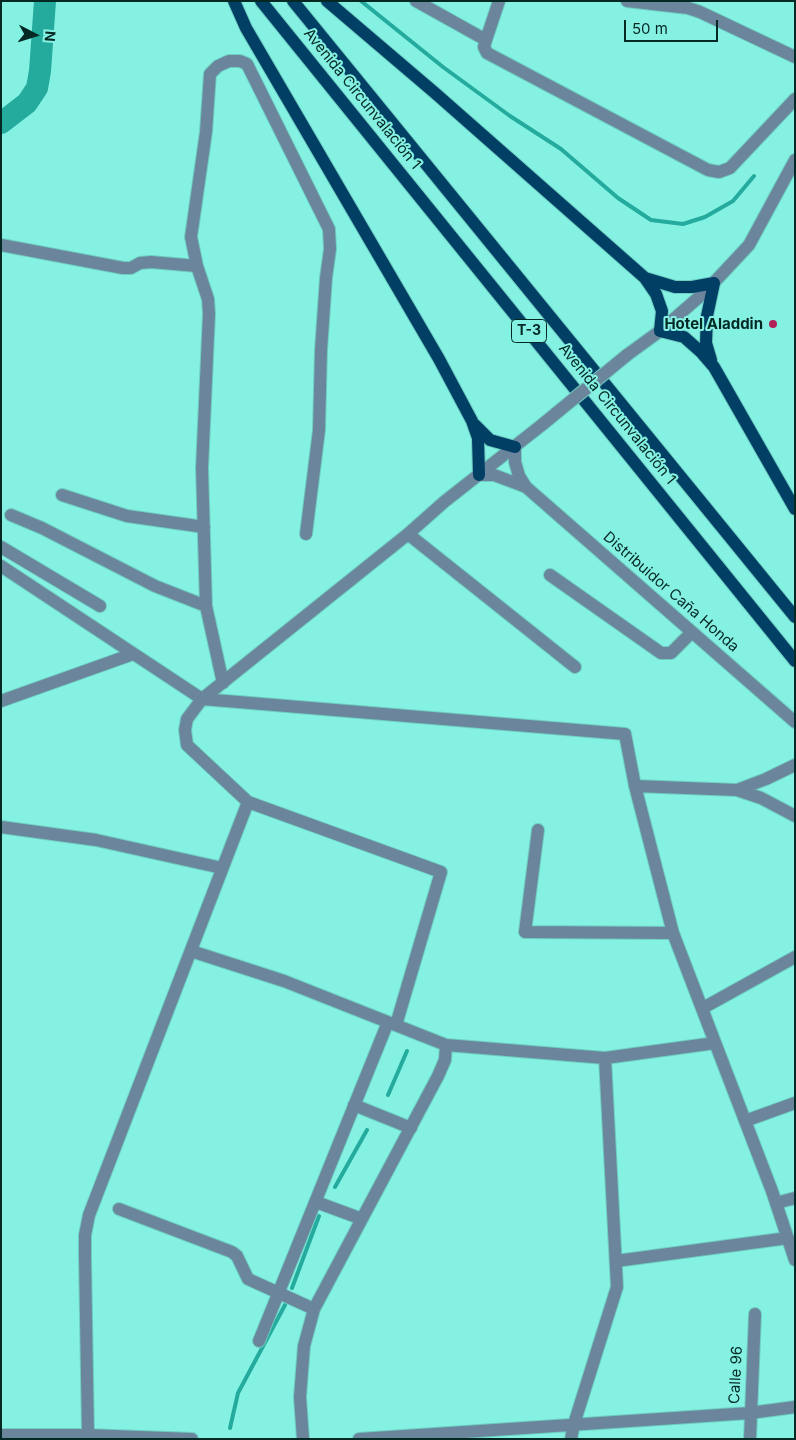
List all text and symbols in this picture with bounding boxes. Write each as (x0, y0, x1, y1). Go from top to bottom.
north arrow (10, 10, 60, 60)
scale bar (626, 10, 720, 42)
text: 50 m (632, 19, 668, 38)
street label: Avenida Circunvalación 1 (300, 25, 424, 173)
text: N (42, 30, 59, 42)
place label: Hotel Aladdin (664, 315, 763, 333)
marker: Hotel Aladdin (767, 318, 779, 330)
road number: T-3 (512, 320, 546, 342)
street label: Avenida Circunvalación 1 (555, 340, 679, 488)
street label: Distribuidor Caña Honda (599, 528, 743, 656)
street label: Calle 96 (725, 1345, 747, 1405)

